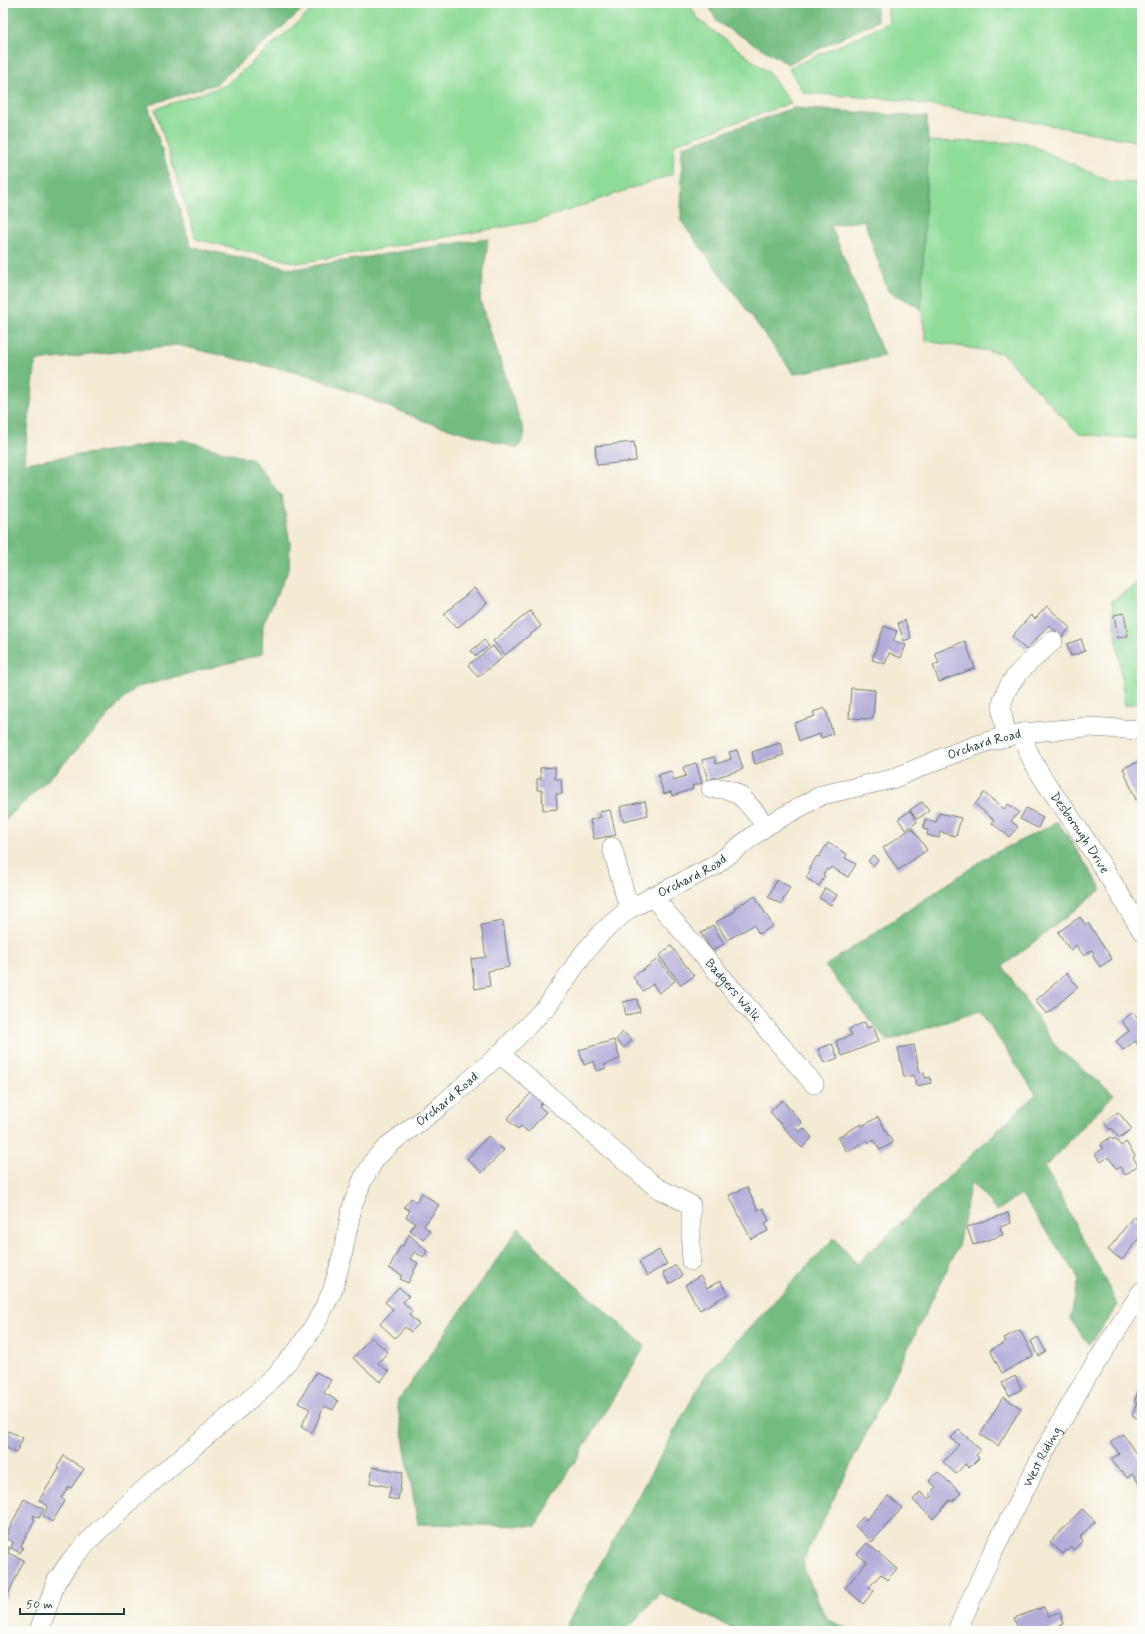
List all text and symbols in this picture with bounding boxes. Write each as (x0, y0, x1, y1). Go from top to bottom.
street label: Orchard Road (945, 725, 1023, 764)
street label: Desborough Drive (1046, 789, 1113, 877)
street label: Orchard Road (655, 851, 730, 902)
street label: Badgers Walk (701, 955, 765, 1025)
street label: Orchard Road (412, 1068, 482, 1130)
street label: West Riding (1019, 1423, 1065, 1490)
scale bar (20, 1590, 124, 1616)
text: 50 m (26, 1597, 53, 1613)

